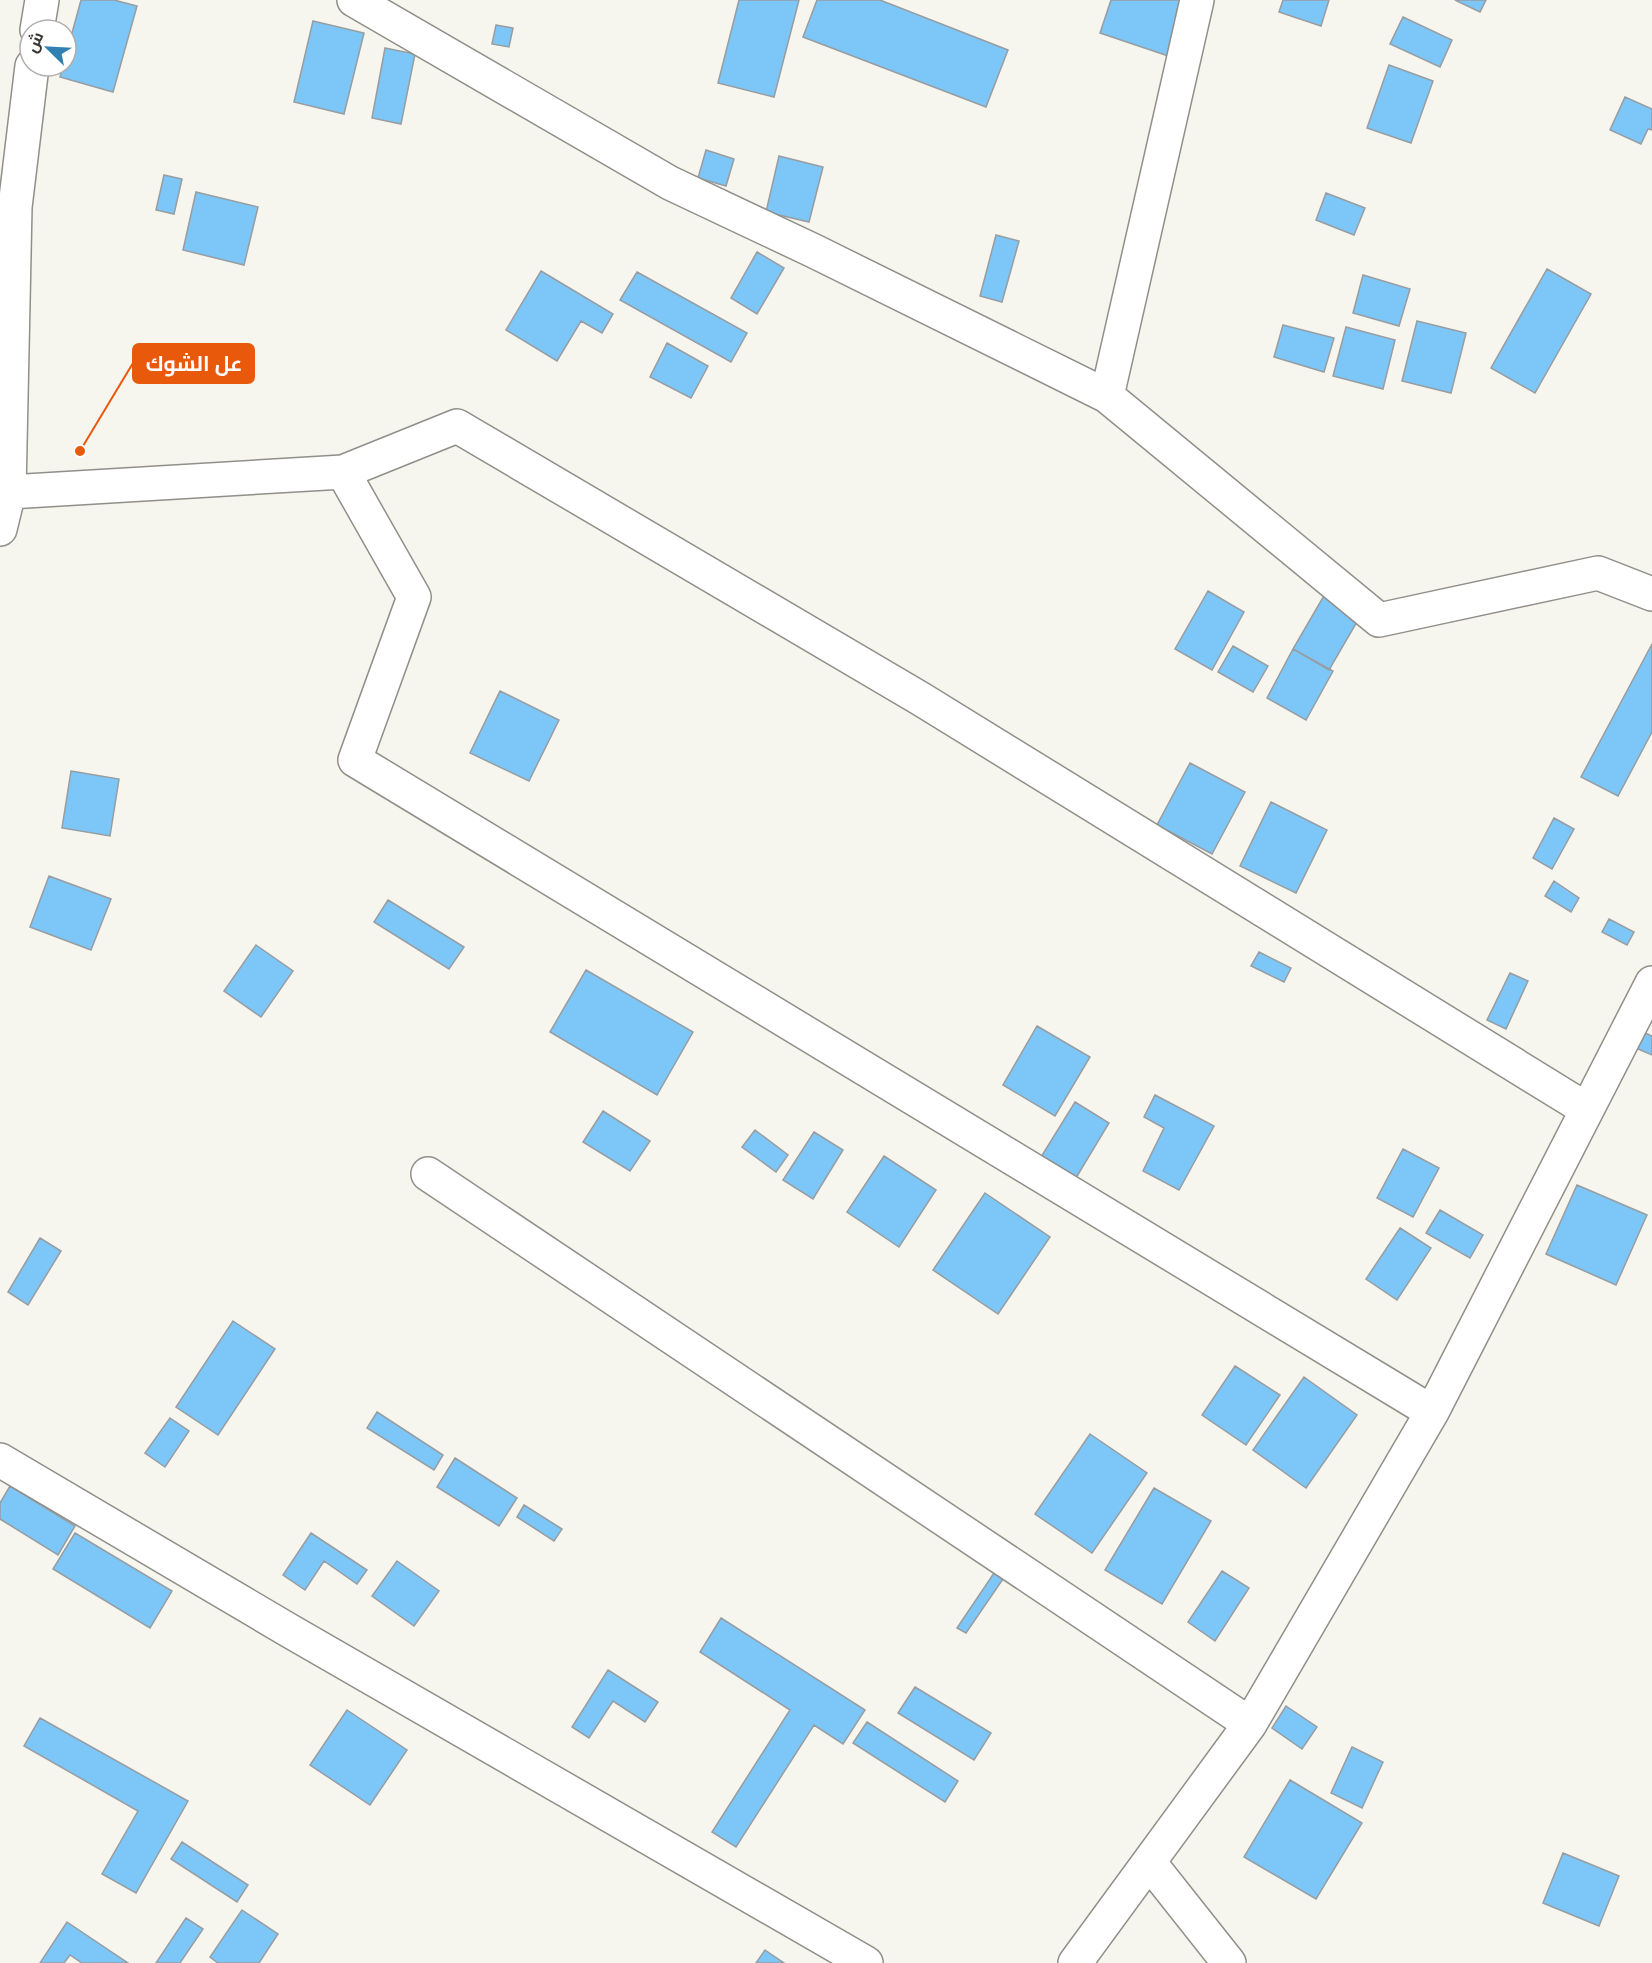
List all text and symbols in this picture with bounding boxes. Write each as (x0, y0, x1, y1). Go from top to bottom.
north arrow (18, 18, 78, 78)
text: ش (21, 28, 48, 55)
callout: عل الشوك (133, 344, 254, 383)
text: عل الشوك (146, 350, 242, 377)

